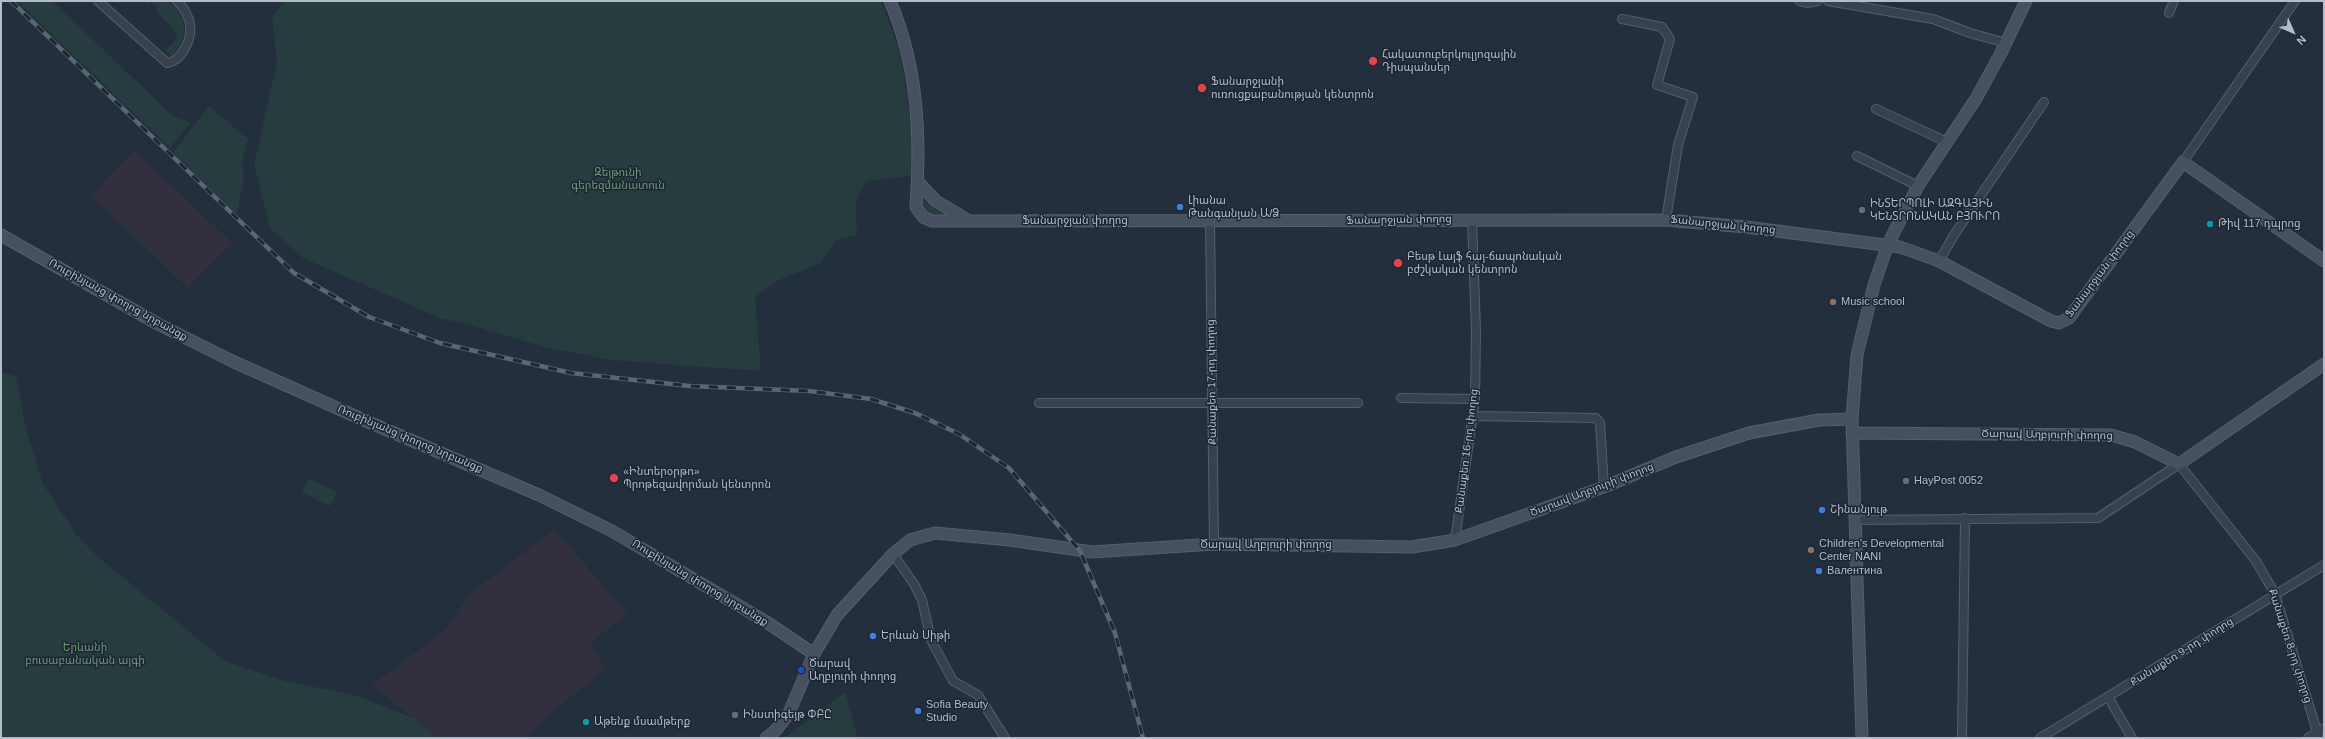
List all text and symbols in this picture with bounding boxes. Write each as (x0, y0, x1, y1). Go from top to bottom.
north arrow (2273, 12, 2313, 52)
text: N (2294, 33, 2309, 48)
place label: Հակատուբերկուլյոզային Դիսպանսեր (1382, 48, 1516, 74)
marker: Հակատուբերկուլյոզային Դիսպանսեր (1367, 55, 1379, 67)
place label: Ֆանարջյանի ուռուցքաբանության կենտրոն (1211, 75, 1374, 101)
marker: Ֆանարջյանի ուռուցքաբանության կենտրոն (1196, 82, 1208, 94)
park label: Զեյթունի գերեզմանատուն (571, 166, 665, 192)
place label: Լիանա Թանգանյան Ա/Ձ (1188, 194, 1279, 220)
place label: ԻՆՏԵՐՊՈԼԻ ԱԶԳԱՅԻՆ ԿԵՆՏՐՈՆԱԿԱՆ ԲՅՈՒՐՈ (1870, 197, 2000, 223)
marker: Լիանա Թանգանյան Ա/Ձ (1175, 202, 1185, 212)
marker: ԻՆՏԵՐՊՈԼԻ ԱԶԳԱՅԻՆ ԿԵՆՏՐՈՆԱԿԱՆ ԲՅՈՒՐՈ (1857, 205, 1867, 215)
street label: Ֆանարջյան փողոց (1346, 212, 1452, 228)
street label: Ֆանարջյան փողոց (1670, 213, 1776, 237)
street label: Ֆանարջյան փողոց (1022, 214, 1128, 228)
place label: Թիվ 117 դպրոց (2218, 217, 2301, 231)
marker: Թիվ 117 դպրոց (2205, 219, 2215, 229)
street label: Ֆանարջյան փողոց (2063, 228, 2137, 320)
place label: Բեսթ Լայֆ հայ-ճապոնական բժշկական կենտրոն (1407, 250, 1562, 276)
street label: Ռուբինյանց փողոց նրբանցք (46, 256, 190, 344)
marker: Բեսթ Լայֆ հայ-ճապոնական բժշկական կենտրոն (1392, 257, 1404, 269)
place label: Music school (1841, 295, 1905, 309)
marker: Music school (1828, 297, 1838, 307)
street label: Քանաքեռ 17-րդ փողոց (1204, 319, 1220, 445)
street label: Քանաքեռ 16-րդ փողոց (1453, 388, 1481, 514)
street label: Ռուբինյանց փողոց նրբանցք (335, 402, 485, 476)
street label: Ծարավ Աղբյուրի փողոց (1981, 427, 2113, 443)
street label: Ծարավ Աղբյուրի փողոց (1528, 460, 1656, 520)
place label: «Ինտերօրթո» Պրոթեզավորման կենտրոն (623, 465, 771, 491)
marker: «Ինտերօրթո» Պրոթեզավորման կենտրոն (608, 472, 620, 484)
place label: HayPost 0052 (1914, 474, 1983, 488)
marker: HayPost 0052 (1901, 476, 1911, 486)
place label: Շինանյութ (1830, 503, 1887, 517)
marker: Շինանյութ (1817, 505, 1827, 515)
street label: Ռուբինյանց փողոց նրբանցք (629, 537, 771, 629)
place label: Children's Developmental Center NANI (1819, 537, 1944, 563)
street label: Ծարավ Աղբյուրի փողոց (1200, 538, 1332, 552)
marker: Children's Developmental Center NANI (1806, 545, 1816, 555)
place label: Валентина (1827, 564, 1882, 578)
marker: Валентина (1814, 566, 1824, 576)
street label: Քանաքեռ 8-րդ փողոց (2265, 587, 2315, 705)
street label: Քանաքեռ 9-րդ փողոց (2128, 615, 2236, 689)
place label: Երևան Սիթի (881, 629, 950, 643)
marker: Երևան Սիթի (868, 631, 878, 641)
park label: Երևանի բուսաբանական այգի (25, 641, 145, 667)
place label: Ծարավ Աղբյուրի փողոց (809, 657, 896, 683)
marker: Ծարավ Աղբյուրի փողոց (796, 665, 806, 675)
place label: Sofia Beauty Studio (926, 698, 988, 724)
marker: Sofia Beauty Studio (913, 706, 923, 716)
place label: Ինստիգեյթ ՓԲԸ (743, 708, 832, 722)
marker: Ինստիգեյթ ՓԲԸ (730, 710, 740, 720)
place label: Աթենք մսամթերք (594, 715, 690, 729)
marker: Աթենք մսամթերք (581, 717, 591, 727)

